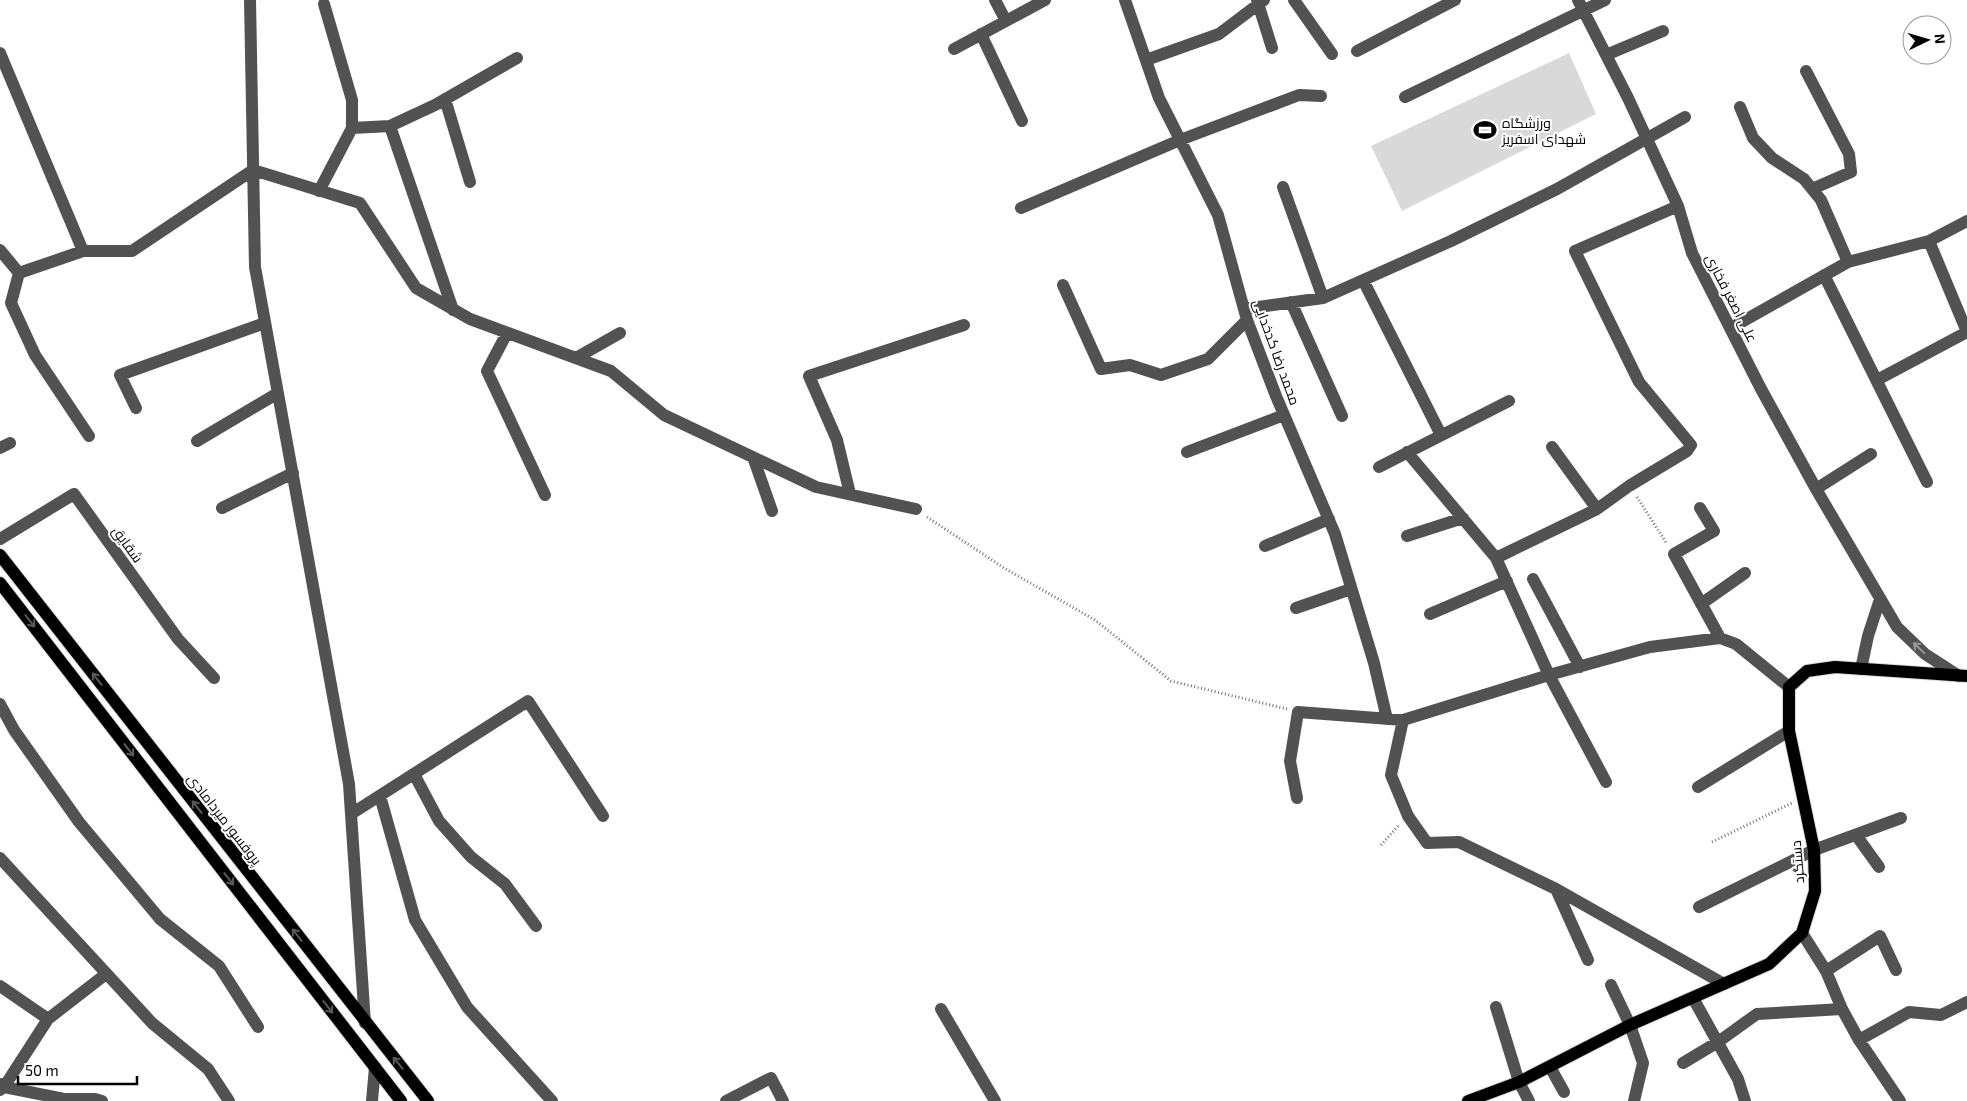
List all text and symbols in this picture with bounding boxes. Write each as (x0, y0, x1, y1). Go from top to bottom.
north arrow (1902, 15, 1952, 65)
text: N (1932, 33, 1949, 45)
place label: ورزشگاه شهدای اسفریز (1501, 114, 1586, 147)
sports icon: ورزشگاه شهدای اسفریز (1472, 117, 1498, 143)
street label: علی اصغر فخاری (1702, 251, 1762, 345)
street label: محمد رضا کدخدایی (1250, 297, 1304, 407)
street label: شقایق (108, 522, 147, 566)
one-way arrow (24, 615, 35, 628)
one-way arrow (1913, 642, 1925, 654)
one-way arrow (92, 672, 102, 686)
one-way arrow (124, 743, 135, 756)
street label: پروفسور میردامادی (182, 770, 266, 870)
one-way arrow (192, 800, 202, 814)
street label: دستگرد (1787, 840, 1807, 884)
one-way arrow (223, 872, 234, 885)
one-way arrow (292, 928, 302, 942)
one-way arrow (323, 1000, 333, 1014)
scale bar (18, 1054, 136, 1086)
one-way arrow (392, 1057, 403, 1070)
text: 50 m (25, 1061, 59, 1079)

